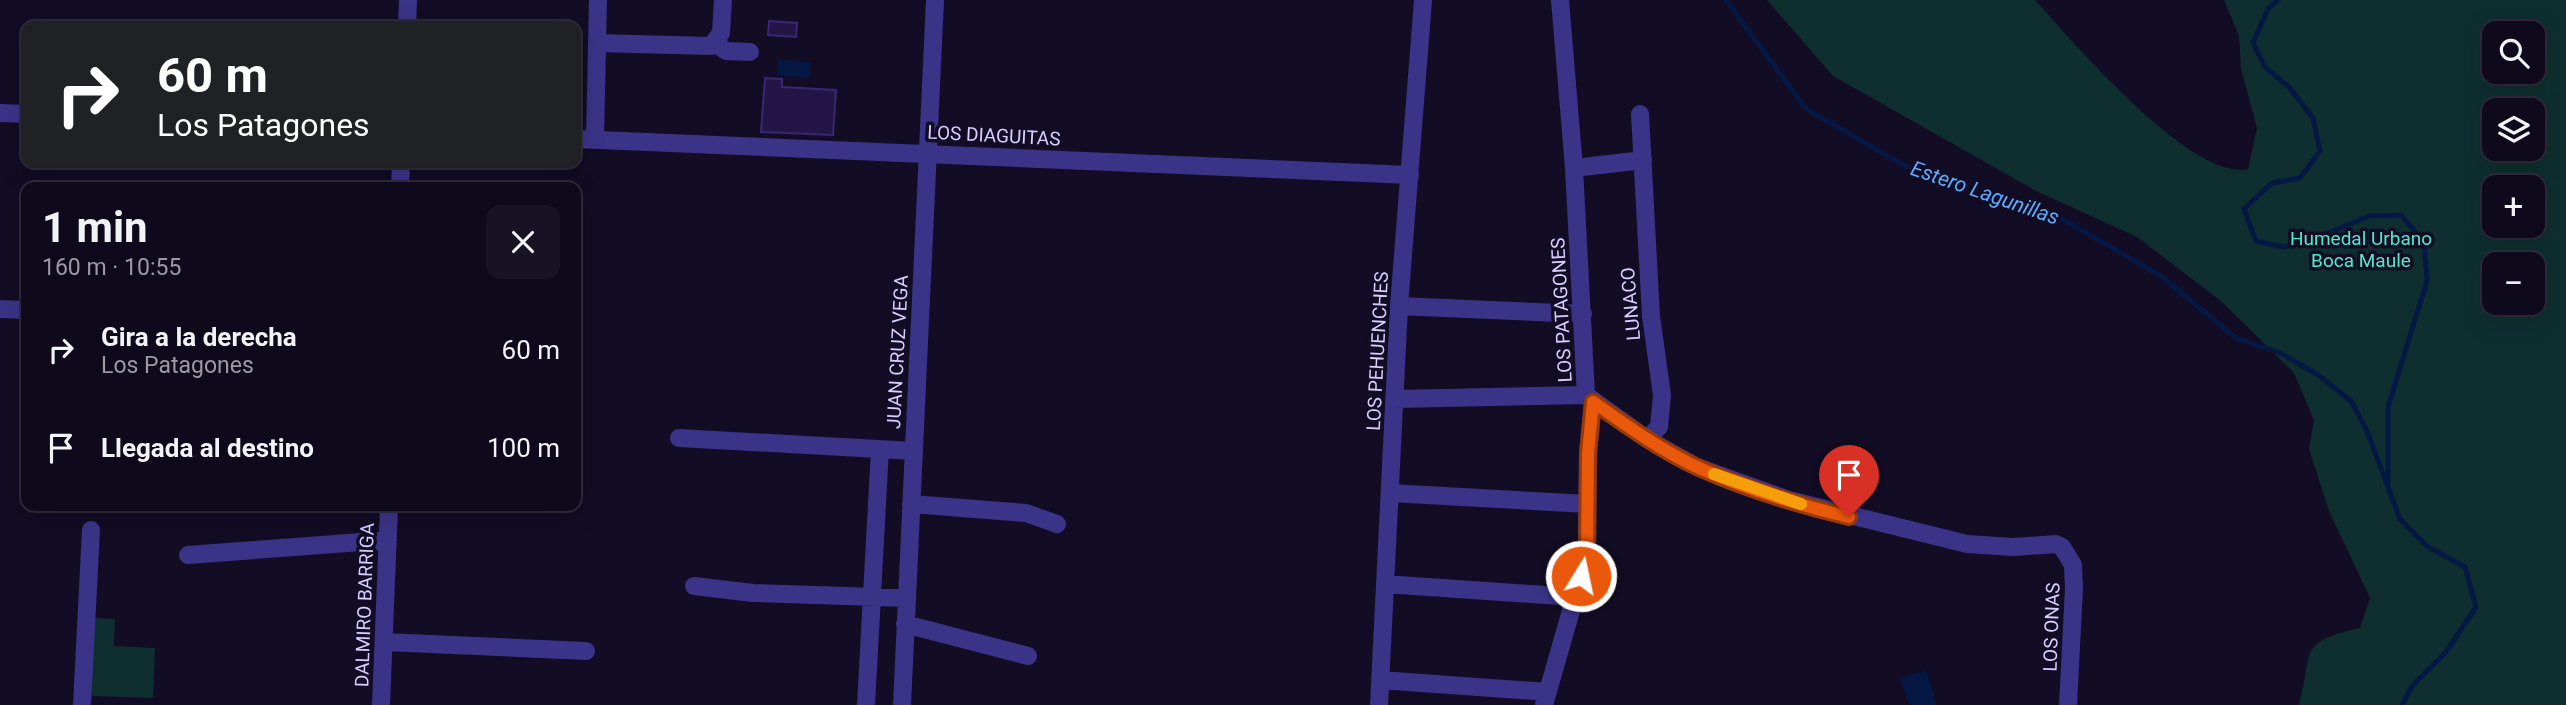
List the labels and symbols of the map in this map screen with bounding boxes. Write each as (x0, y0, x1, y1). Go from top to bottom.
street label: LOS DIAGUITAS (927, 121, 1061, 150)
water label: Estero Lagunillas (1908, 156, 2062, 230)
park label: Humedal Urbano Boca Maule (2290, 227, 2432, 272)
street label: LOS PATAGONES (1546, 237, 1577, 383)
street label: LUNACO (1616, 266, 1645, 342)
street label: LOS PEHUENCHES (1362, 271, 1393, 431)
street label: JUAN CRUZ VEGA (882, 274, 913, 430)
pin (1819, 445, 1879, 517)
street label: DALMIRO BARRIGA (350, 522, 379, 688)
position arrow (1544, 539, 1618, 613)
street label: LOS ONAS (2038, 582, 2065, 672)

